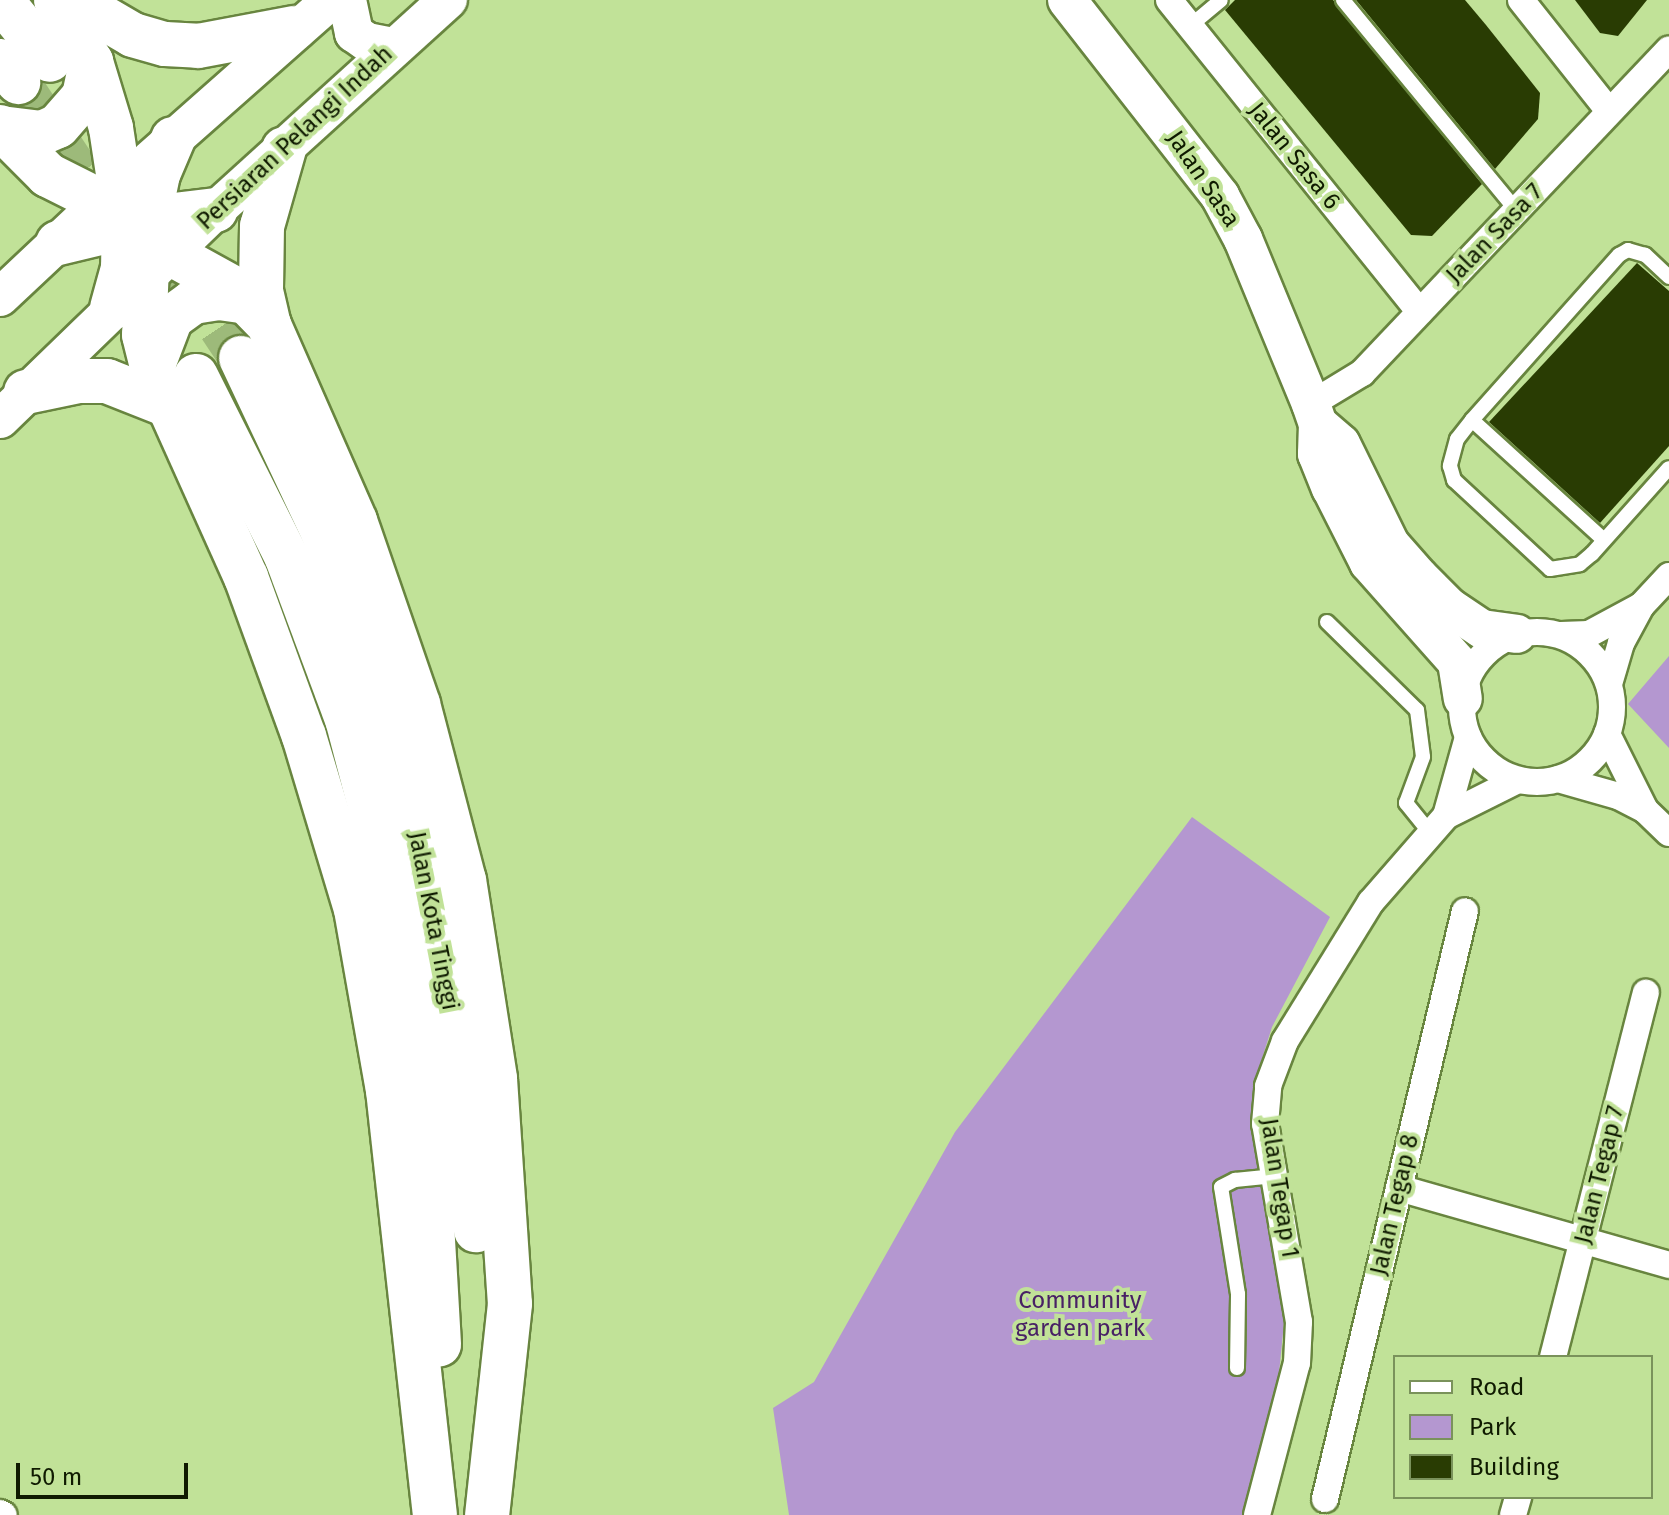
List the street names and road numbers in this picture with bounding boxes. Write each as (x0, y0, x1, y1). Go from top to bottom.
street label: Persiaran Pelangi Indah (191, 40, 399, 236)
street label: Jalan Sasa 6 (1242, 97, 1346, 215)
street label: Jalan Sasa (1160, 125, 1246, 233)
street label: Jalan Sasa 7 (1440, 178, 1550, 290)
street label: Jalan Kota Tinggi (402, 829, 464, 1013)
street label: Jalan Tegap 7 (1569, 1103, 1631, 1247)
street label: Jalan Tegap 1 (1254, 1116, 1304, 1260)
street label: Jalan Tegap 8 (1365, 1132, 1425, 1278)

